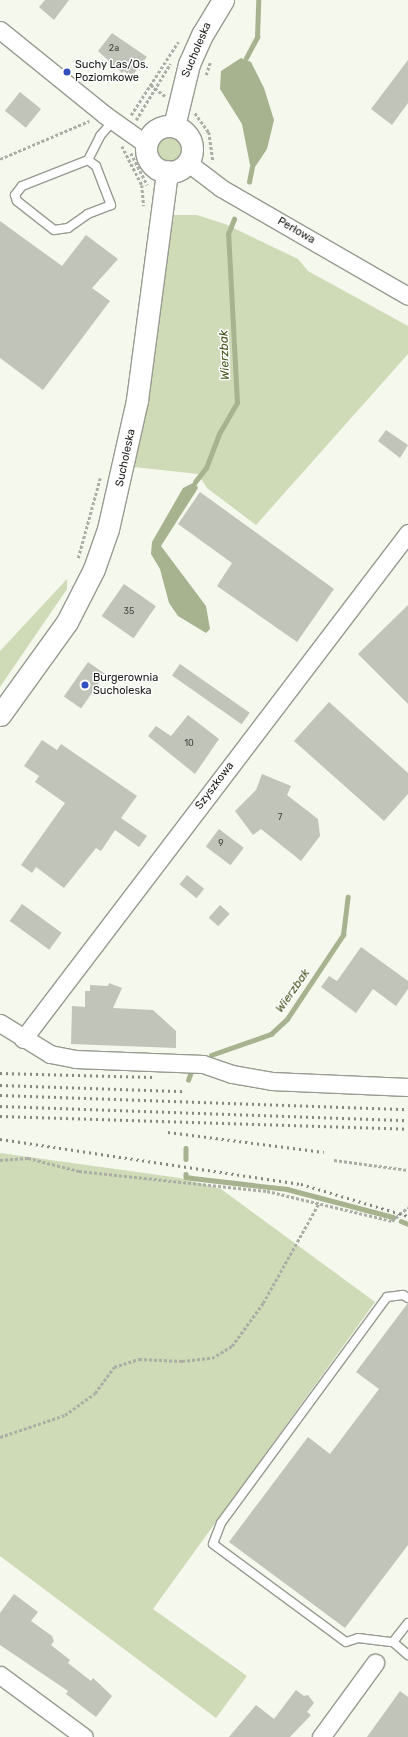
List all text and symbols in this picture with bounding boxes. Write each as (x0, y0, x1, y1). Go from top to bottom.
street label: Sucholeska (179, 20, 215, 80)
house number: 2a (109, 43, 119, 53)
place label: Suchy Las/Os. Poziomkowe (75, 59, 149, 85)
marker: Suchy Las/Os. Poziomkowe (62, 67, 72, 77)
street label: Perłowa (275, 215, 317, 247)
water label: Wierzbak (217, 330, 233, 380)
street label: Sucholeska (113, 428, 139, 488)
house number: 35 (124, 606, 134, 616)
place label: Burgerownia Sucholeska (93, 672, 158, 698)
marker: Burgerownia Sucholeska (80, 680, 90, 690)
house number: 10 (184, 738, 194, 748)
street label: Szyszkowa (193, 760, 237, 812)
house number: 7 (278, 812, 282, 822)
house number: 9 (218, 838, 224, 848)
water label: Wierzbak (273, 966, 313, 1016)

